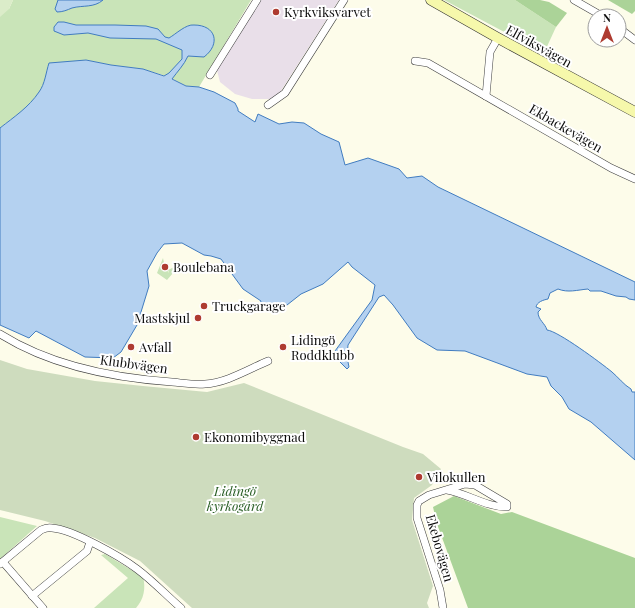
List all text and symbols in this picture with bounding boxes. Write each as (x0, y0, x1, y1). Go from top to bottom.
place label: Kyrkviksvarvet (284, 3, 371, 20)
marker: Kyrkviksvarvet (271, 7, 281, 17)
north arrow (587, 8, 627, 48)
text: N (603, 10, 611, 25)
street label: Elfviksvägen (503, 20, 575, 71)
street label: Ekbackevägen (527, 100, 606, 156)
place label: Boulebana (173, 258, 234, 275)
marker: Boulebana (160, 262, 170, 272)
place label: Truckgarage (212, 297, 286, 314)
marker: Truckgarage (199, 301, 209, 311)
place label: Mastskjul (134, 309, 190, 326)
marker: Mastskjul (193, 313, 203, 323)
place label: Lidingö Roddklubb (291, 331, 354, 363)
place label: Avfall (138, 338, 172, 355)
marker: Avfall (126, 342, 136, 352)
marker: Lidingö Roddklubb (278, 342, 288, 352)
street label: Klubbvägen (99, 350, 169, 377)
place label: Ekonomibyggnad (204, 428, 306, 445)
marker: Ekonomibyggnad (191, 432, 201, 442)
place label: Vilokullen (426, 468, 486, 485)
marker: Vilokullen (414, 472, 424, 482)
park label: Lidingö kyrkogård (206, 482, 264, 514)
street label: Ekebovägen (423, 512, 458, 584)

